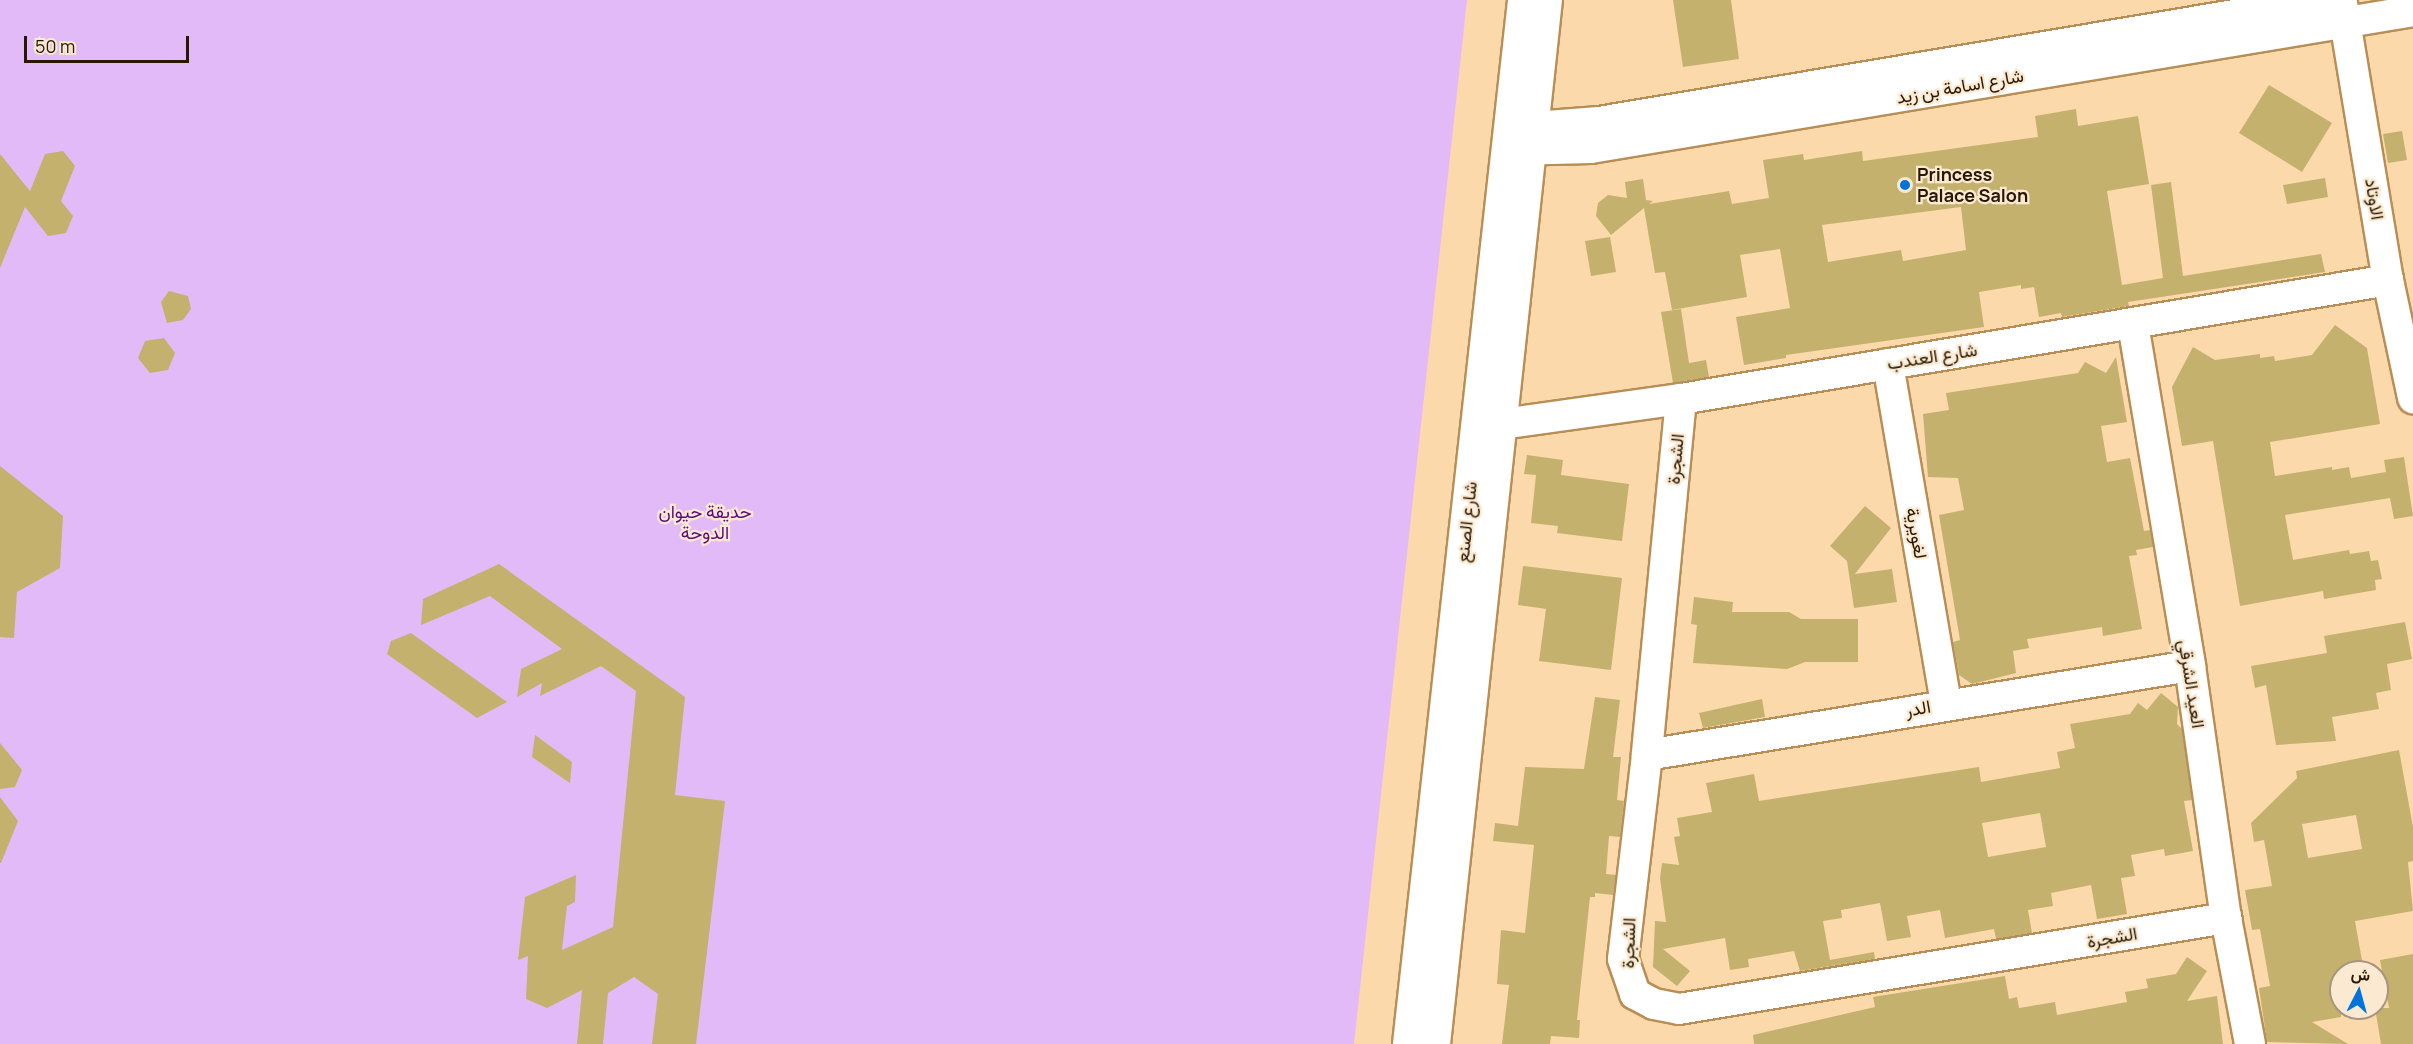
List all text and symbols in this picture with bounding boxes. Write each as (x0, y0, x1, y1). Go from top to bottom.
scale bar (27, 24, 192, 62)
text: 50 m (35, 34, 75, 58)
street label: شارع اسامة بن زيد (1895, 64, 2025, 108)
place label: Princess Palace Salon (1917, 164, 2028, 207)
street label: الاوتاد (2361, 177, 2389, 221)
marker: Princess Palace Salon (1898, 178, 1912, 192)
street label: شارع العندب (1885, 338, 1979, 374)
street label: الشجرة (1662, 433, 1688, 485)
street label: شارع الصنع (1451, 480, 1481, 564)
park label: حديقة حيوان الدوحة (658, 501, 752, 544)
street label: لغويرية (1902, 506, 1932, 560)
street label: العيد الشرقي (2174, 638, 2210, 730)
street label: الدر (1904, 695, 1932, 721)
street label: الشجرة (1616, 917, 1640, 969)
street label: الشجرة (2085, 922, 2139, 952)
north arrow (2329, 960, 2389, 1020)
text: ش (2350, 962, 2371, 986)

